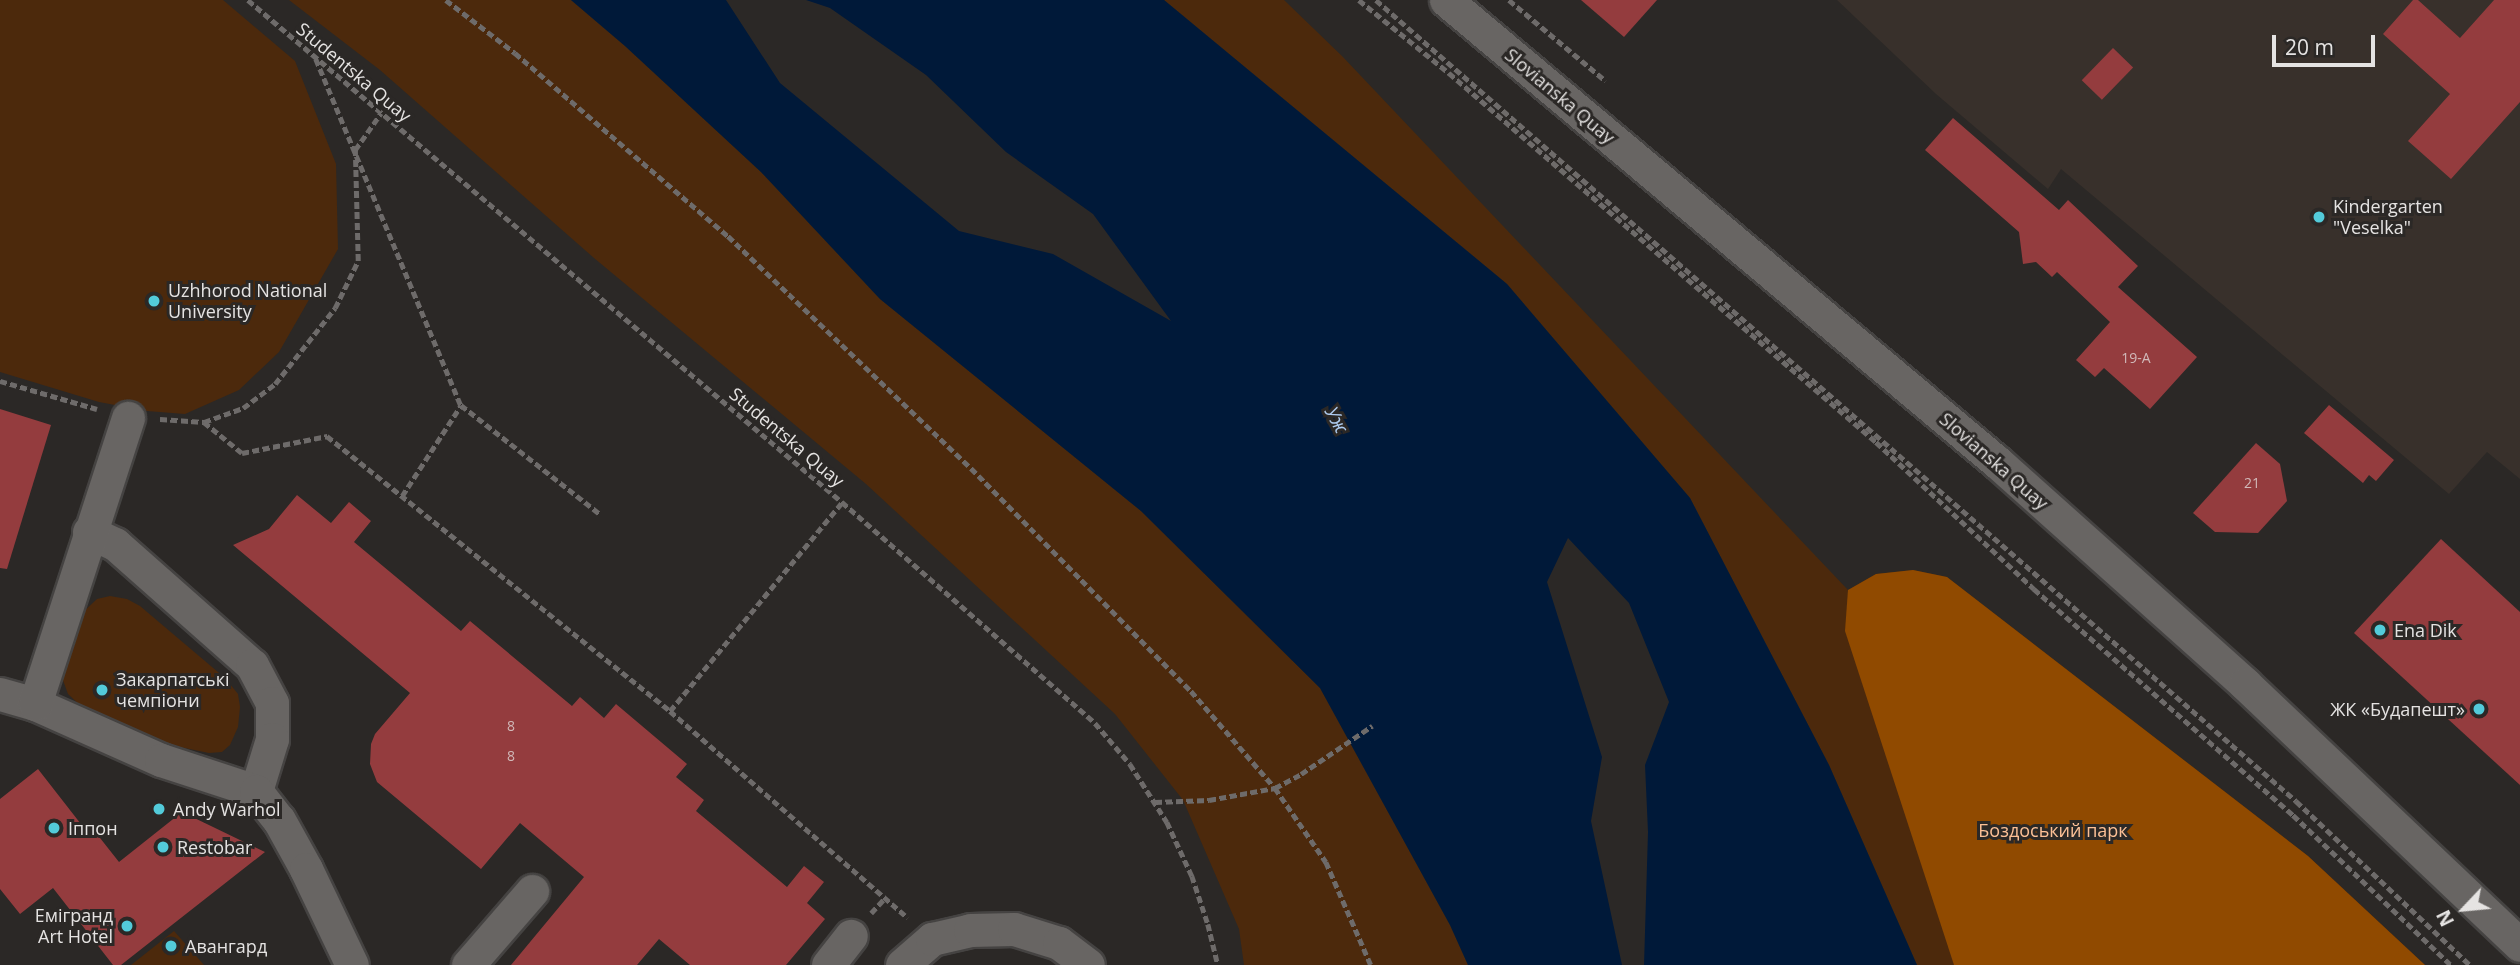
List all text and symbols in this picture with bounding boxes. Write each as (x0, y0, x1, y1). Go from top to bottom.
street label: Studentska Quay (292, 18, 416, 126)
scale bar (2275, 21, 2378, 65)
text: 20 m (2285, 33, 2334, 61)
street label: Slovianska Quay (1501, 44, 1619, 148)
place label: Kindergarten "Veselka" (2333, 196, 2443, 238)
marker: Kindergarten "Veselka" (2311, 209, 2327, 225)
place label: Uzhhorod National University (168, 280, 327, 322)
marker: Uzhhorod National University (146, 293, 162, 309)
house number: 19-А (2121, 350, 2151, 366)
street label: Studentska Quay (725, 383, 849, 491)
water label: Уж (1320, 403, 1352, 437)
street label: Slovianska Quay (1935, 408, 2053, 514)
house number: 21 (2244, 475, 2260, 491)
place label: Ena Dik (2394, 619, 2457, 641)
marker: Ena Dik (2372, 622, 2388, 638)
place label: Закарпатські чемпіони (116, 669, 230, 712)
marker: Закарпатські чемпіони (94, 682, 110, 698)
place label: ЖК «Будапешт» (2330, 698, 2465, 720)
marker: ЖК «Будапешт» (2471, 701, 2487, 717)
house number: 8 (507, 718, 515, 734)
house number: 8 (507, 748, 515, 764)
place label: Andy Warhol (173, 798, 281, 820)
marker: Andy Warhol (151, 801, 167, 817)
place label: Іппон (68, 817, 118, 839)
park label: Боздоський парк (1978, 819, 2128, 841)
marker: Іппон (46, 820, 62, 836)
place label: Restobar (177, 836, 252, 858)
marker: Restobar (155, 839, 171, 855)
north arrow (2429, 874, 2499, 944)
place label: Емігранд Art Hotel (35, 905, 113, 948)
text: N (2430, 906, 2460, 931)
marker: Емігранд Art Hotel (119, 918, 135, 934)
place label: Авангард (185, 935, 267, 957)
marker: Авангард (163, 938, 179, 954)

